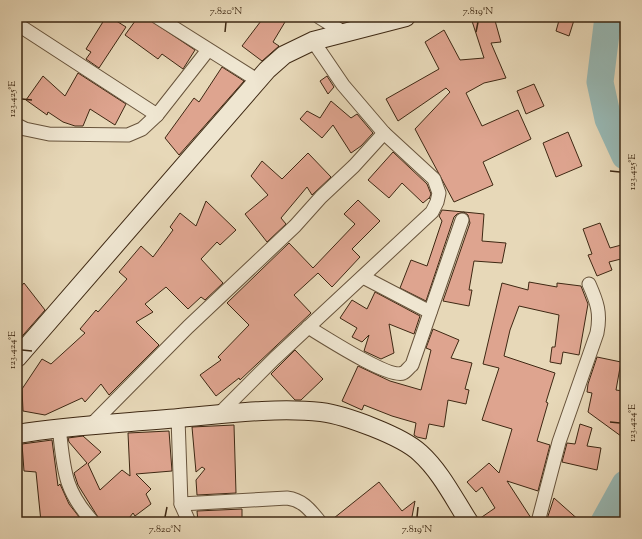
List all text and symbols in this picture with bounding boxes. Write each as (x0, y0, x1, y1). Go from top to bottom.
text: 7.820°N (210, 4, 242, 19)
text: 7.819°N (463, 4, 493, 19)
text: 123.425°E (5, 81, 20, 117)
text: 123.425°E (625, 154, 640, 190)
text: 123.424°E (5, 331, 20, 369)
text: 123.424°E (625, 404, 640, 442)
text: 7.820°N (149, 522, 181, 537)
text: 7.819°N (402, 522, 432, 537)

